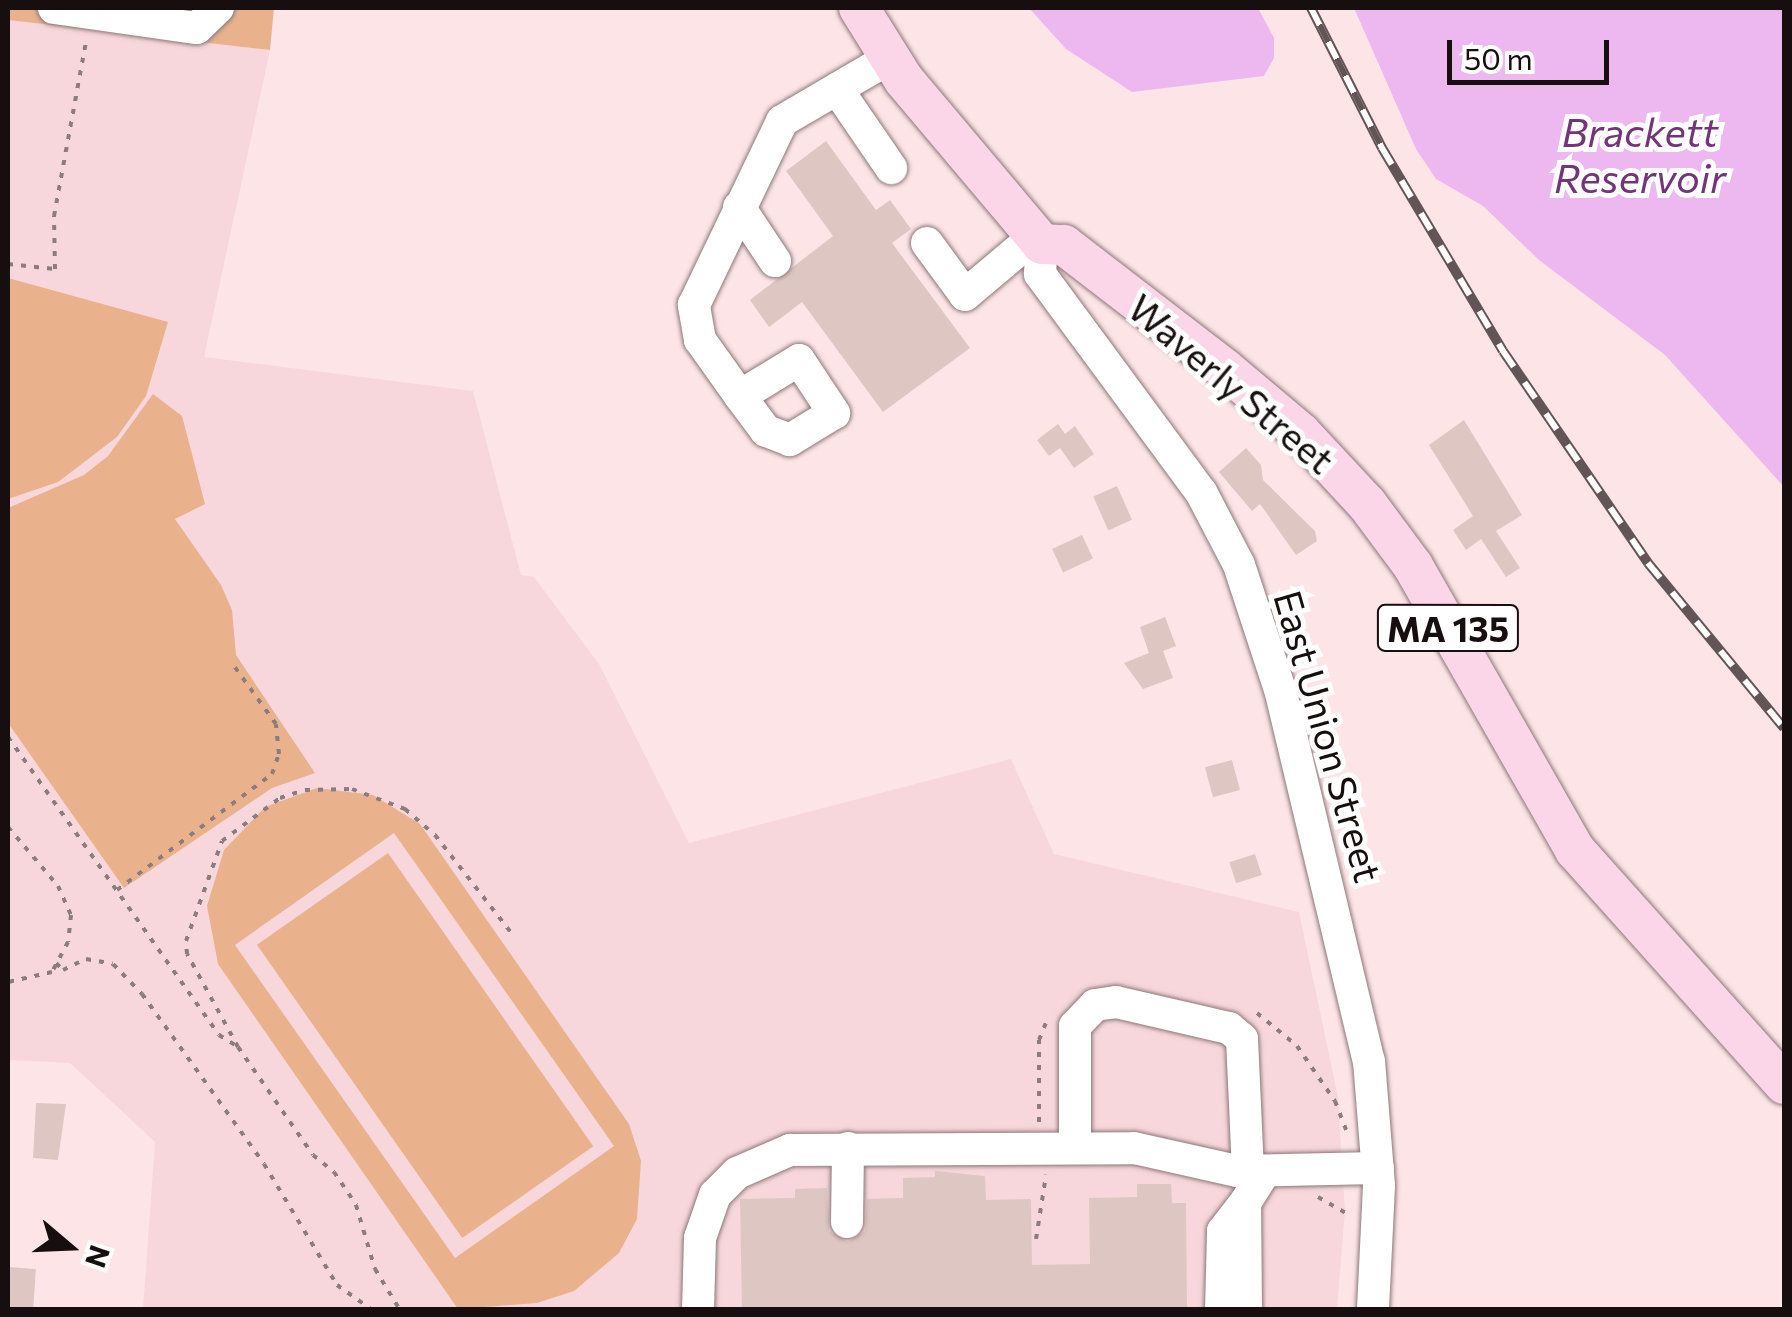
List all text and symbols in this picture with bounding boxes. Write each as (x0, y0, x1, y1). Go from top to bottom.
scale bar (1452, 20, 1614, 82)
text: 50 m (1464, 39, 1533, 76)
water label: Brackett Reservoir (1554, 107, 1726, 201)
street label: Waverly Street (1120, 284, 1344, 482)
street label: East Union Street (1266, 585, 1392, 887)
road number: MA 135 (1376, 598, 1520, 658)
north arrow (20, 1197, 120, 1297)
text: N (79, 1241, 118, 1272)

